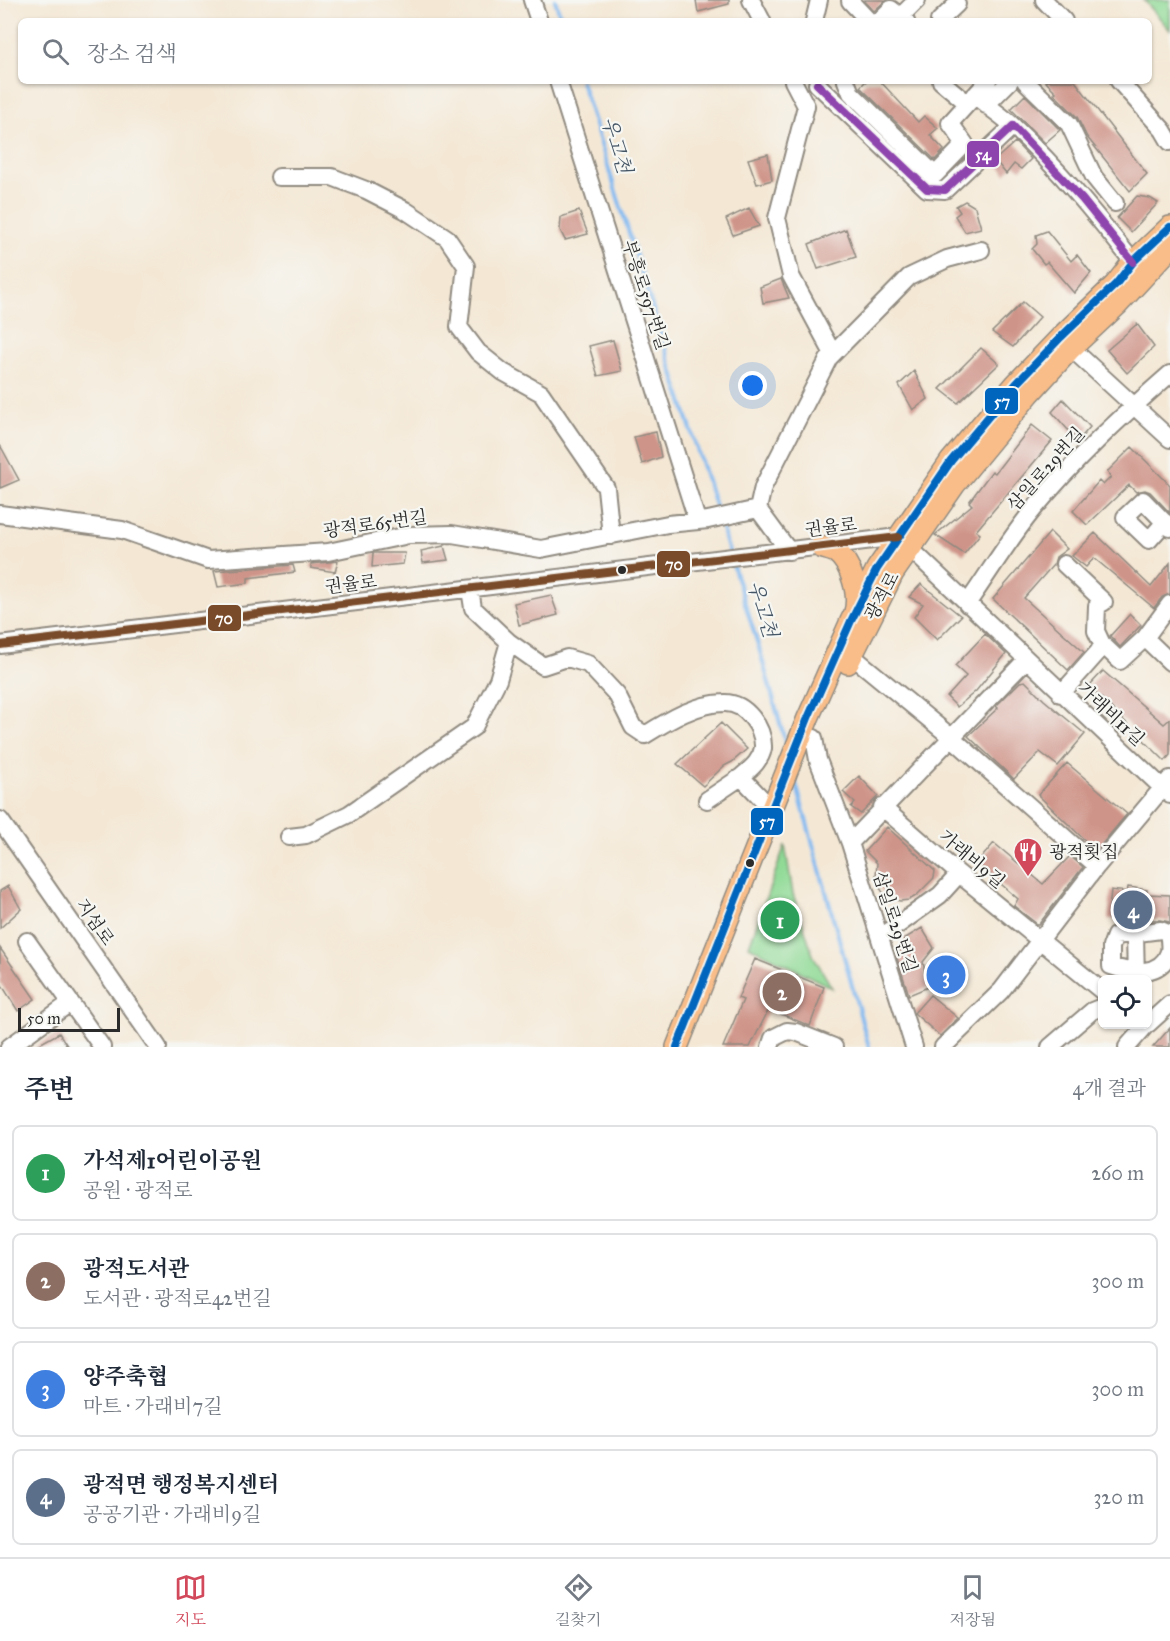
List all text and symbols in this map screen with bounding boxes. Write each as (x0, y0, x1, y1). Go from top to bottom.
search box (18, 18, 1152, 84)
icon: search (39, 35, 72, 68)
text: 장소 검색 (87, 40, 177, 67)
water label: 우고천 (597, 114, 637, 178)
line badge: 54 (966, 140, 1000, 168)
text: 54 (975, 145, 992, 165)
street label: 부흥로597번길 (618, 237, 674, 353)
your location (738, 371, 767, 400)
line badge: 57 (984, 387, 1019, 415)
text: 57 (994, 392, 1010, 411)
street label: 삼일로29번길 (1003, 422, 1089, 516)
street label: 광적로65번길 (322, 506, 428, 542)
street label: 권율로 (804, 513, 858, 541)
line badge: 70 (656, 550, 691, 578)
text: 70 (665, 555, 683, 574)
unlabelled marker (616, 564, 628, 576)
street label: 광적로 (860, 568, 904, 624)
street label: 권율로 (324, 570, 378, 598)
water label: 우고천 (743, 578, 783, 642)
line badge: 70 (207, 604, 242, 632)
text: 70 (215, 609, 233, 628)
street label: 가래비11길 (1073, 677, 1149, 751)
line badge: 57 (750, 807, 784, 836)
text: 57 (759, 812, 775, 831)
street label: 가래비9길 (935, 825, 1009, 893)
restaurant icon: 광적횟집 (1012, 836, 1044, 878)
place label: 광적횟집 (1049, 841, 1119, 863)
unlabelled marker (744, 857, 756, 869)
street label: 삼일로29번길 (868, 868, 922, 976)
pin: 4 (1114, 888, 1152, 932)
street label: 지섬로 (71, 894, 119, 950)
pin: 1 (760, 898, 800, 942)
pin: 3 (926, 952, 966, 998)
pin: 2 (762, 970, 802, 1014)
map controls (1098, 975, 1152, 1029)
button: locate (1098, 975, 1152, 1029)
scale bar (18, 1005, 120, 1032)
text: 50 m (27, 1009, 61, 1028)
text: 주변 (24, 1073, 74, 1105)
text: 4개 결과 (1073, 1076, 1146, 1100)
text: 가석제1어린이공원 (83, 1147, 262, 1174)
text: 1 (42, 1161, 49, 1185)
text: 260 m (1091, 1161, 1144, 1185)
text: 공원 · 광적로 (83, 1178, 193, 1202)
text: 광적도서관 (83, 1255, 189, 1282)
text: 2 (41, 1269, 50, 1293)
text: 300 m (1092, 1269, 1144, 1293)
text: 도서관 · 광적로42번길 (83, 1286, 272, 1310)
text: 양주축협 (83, 1363, 168, 1390)
text: 3 (42, 1377, 50, 1401)
text: 300 m (1092, 1377, 1144, 1401)
text: 마트 · 가래비7길 (83, 1394, 223, 1418)
text: 광적면 행정복지센터 (83, 1471, 279, 1498)
text: 4 (40, 1485, 51, 1509)
text: 320 m (1093, 1485, 1144, 1509)
text: 공공기관 · 가래비9길 (83, 1502, 261, 1526)
tab: 지도 (174, 1571, 207, 1630)
tab: 길찾기 (555, 1571, 601, 1630)
tab: 저장됨 (950, 1571, 996, 1630)

